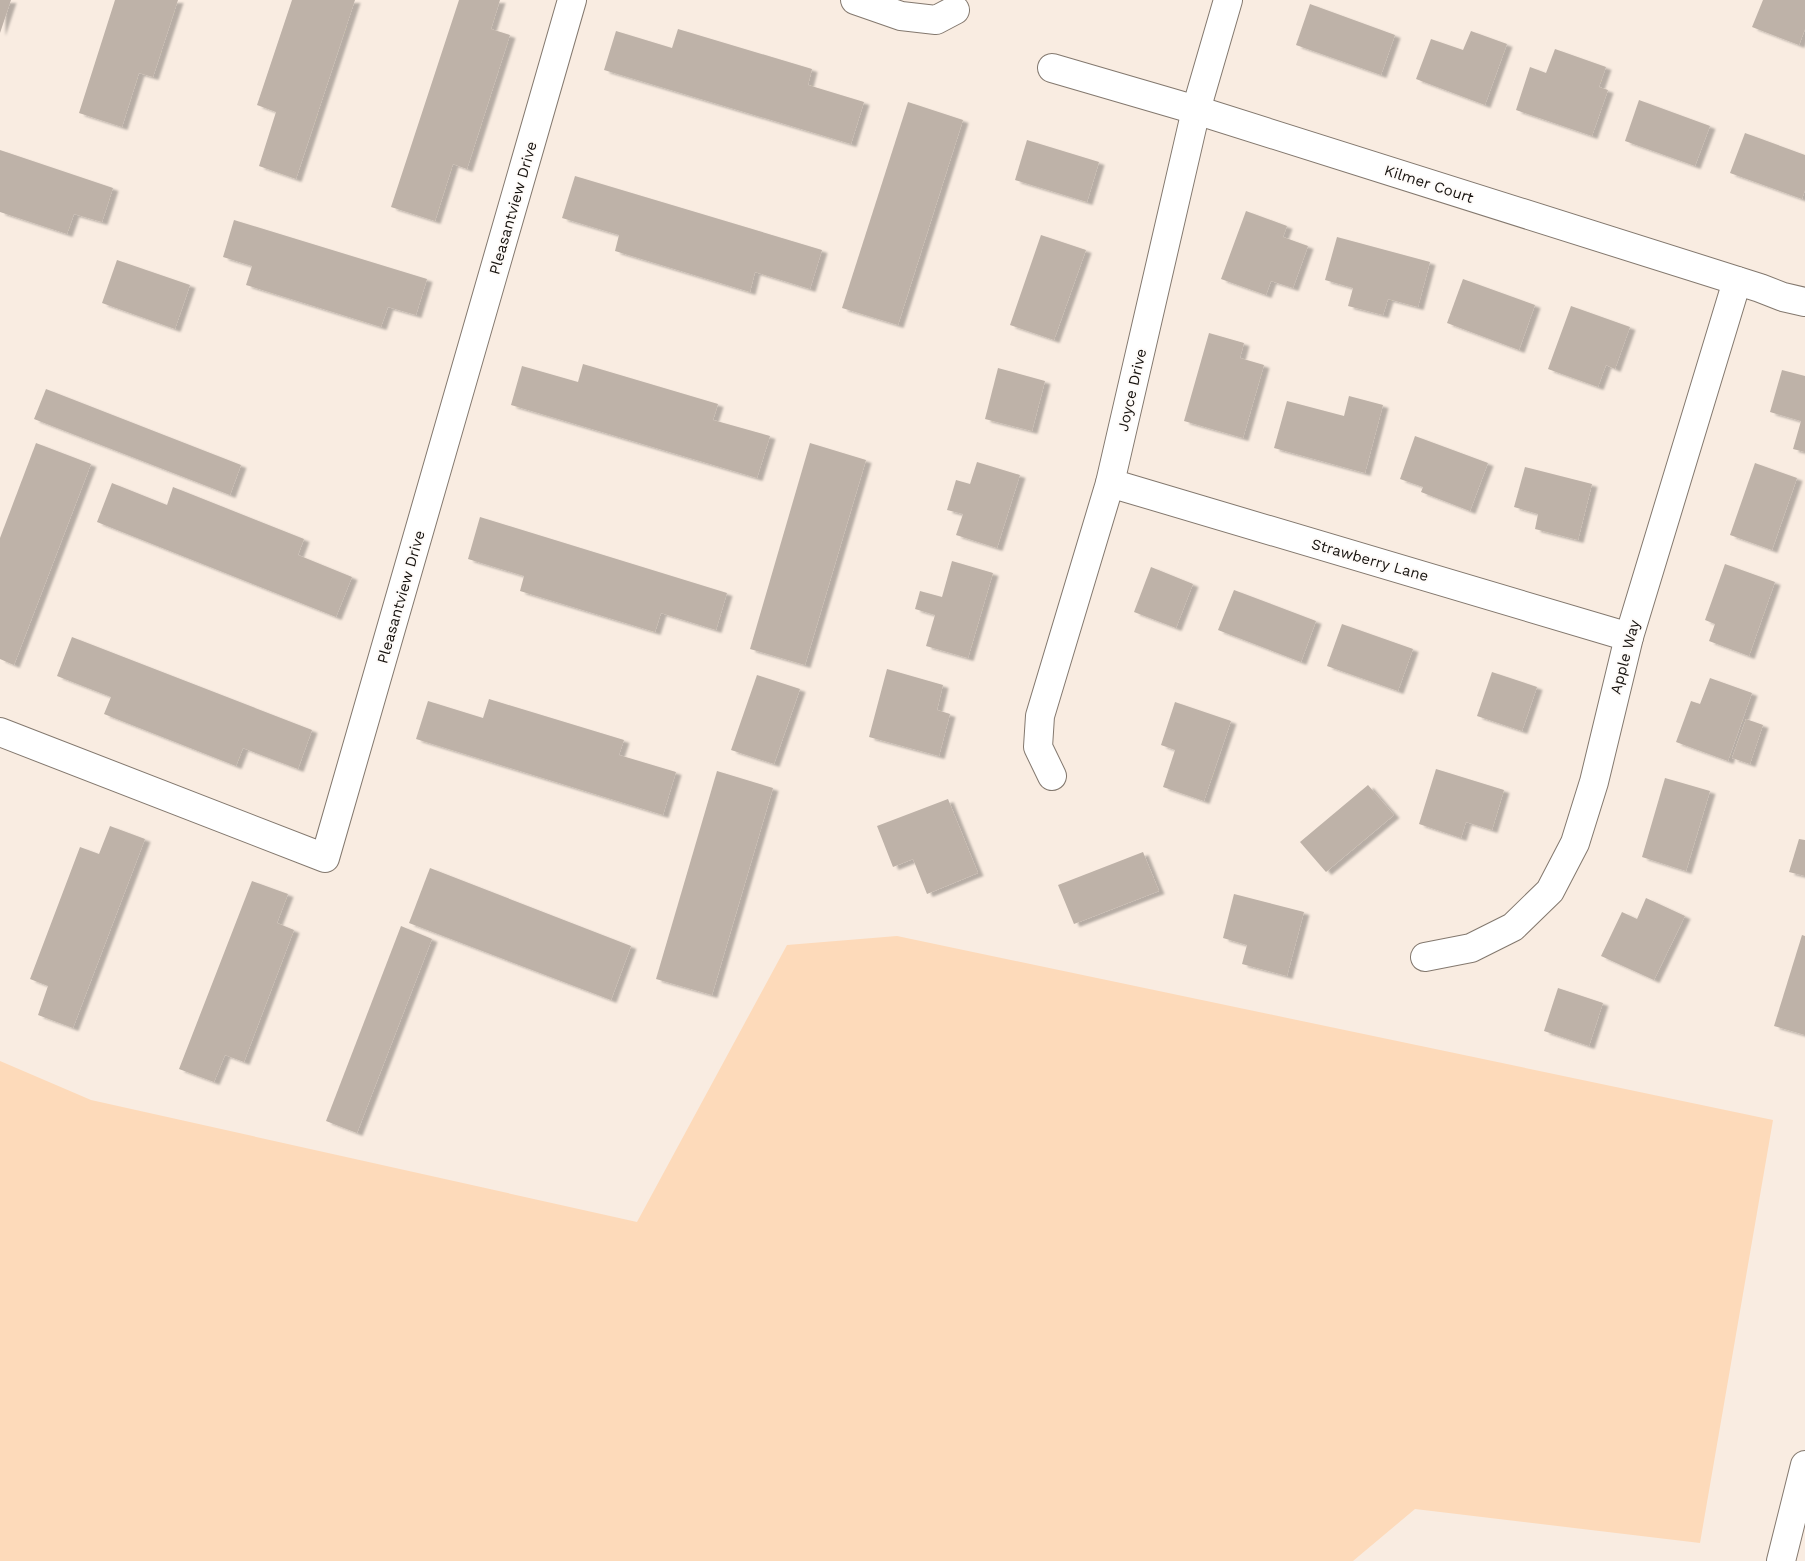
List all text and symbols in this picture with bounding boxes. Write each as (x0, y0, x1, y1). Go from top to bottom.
street label: Pleasantview Drive (485, 139, 541, 277)
street label: Kilmer Court (1382, 161, 1477, 207)
street label: Joyce Drive (1114, 347, 1150, 433)
street label: Pleasantview Drive (373, 528, 429, 666)
street label: Strawberry Lane (1309, 535, 1431, 585)
street label: Apple Way (1606, 618, 1644, 696)

